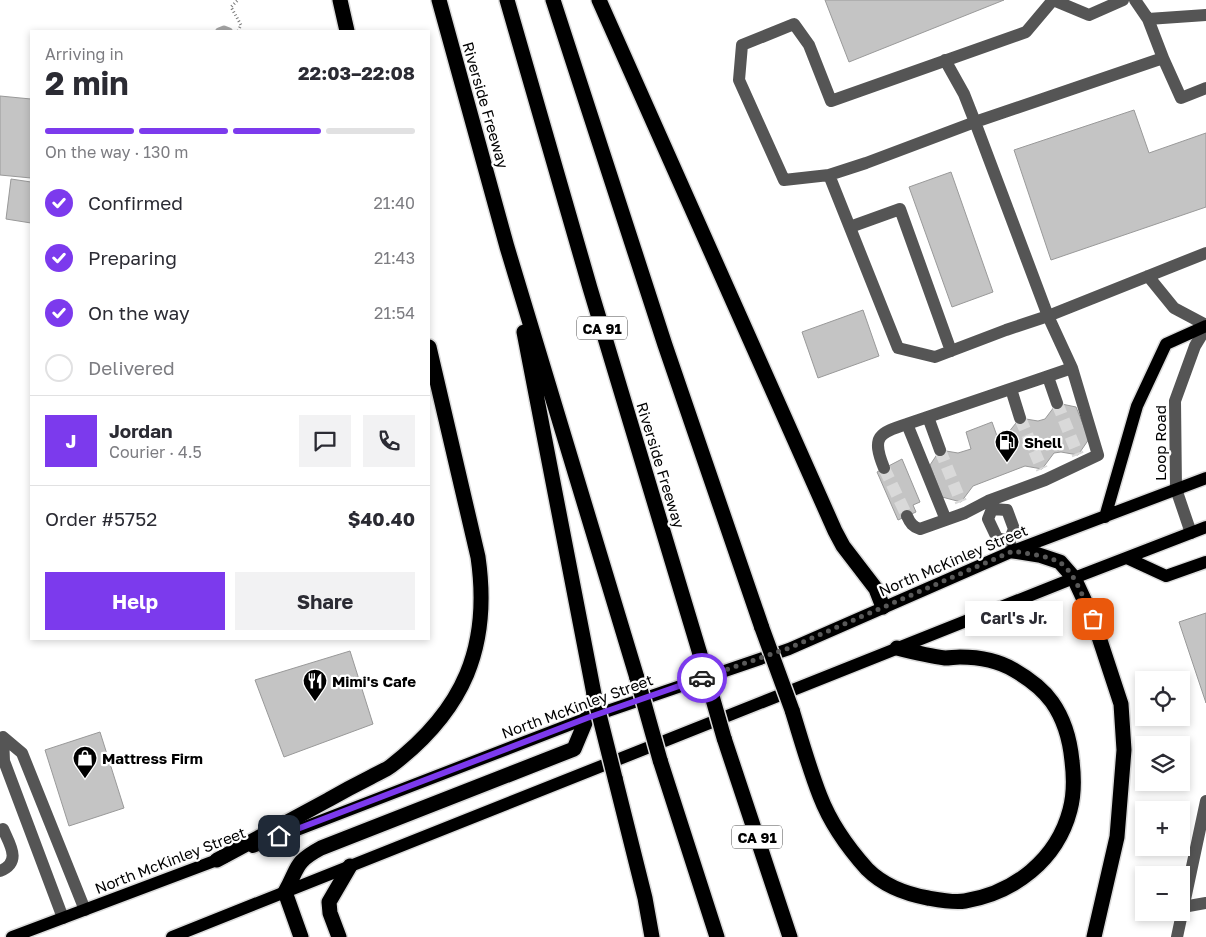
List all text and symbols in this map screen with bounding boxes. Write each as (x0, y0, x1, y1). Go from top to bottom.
street label: Riverside Freeway (459, 40, 513, 171)
text: Arriving in (45, 44, 124, 64)
text: 22:03–22:08 (298, 61, 415, 84)
text: 2 min (45, 64, 129, 102)
text: On the way · 130 m (45, 142, 189, 162)
icon: check (45, 189, 73, 217)
text: Confirmed (88, 191, 183, 214)
text: 21:40 (373, 193, 415, 213)
icon: check (45, 244, 73, 272)
text: Preparing (88, 246, 177, 269)
text: 21:43 (374, 248, 415, 268)
icon: check (45, 299, 73, 327)
text: On the way (88, 301, 190, 324)
text: 21:54 (374, 303, 415, 323)
road number: CA 91 (577, 316, 627, 339)
text: Delivered (88, 356, 175, 379)
street label: Riverside Freeway (633, 400, 689, 531)
street label: Loop Road (1151, 405, 1169, 481)
button: chat (299, 415, 351, 467)
button: phone (363, 415, 415, 467)
text: Jordan (109, 419, 173, 442)
text: J (66, 429, 76, 452)
fuel station icon: Shell (994, 429, 1020, 463)
place label: Shell (1024, 433, 1062, 451)
text: Courier · 4.5 (109, 442, 202, 462)
text: Order #5752 (45, 507, 157, 530)
text: $40.40 (348, 507, 415, 530)
street label: North McKinley Street (876, 520, 1030, 600)
button: Help (45, 572, 225, 630)
button: Share (235, 572, 415, 630)
pin (1072, 598, 1114, 640)
callout: Carl's Jr. (966, 602, 1063, 636)
icon: bag (1079, 605, 1107, 633)
text: Carl's Jr. (980, 608, 1048, 628)
courier (677, 653, 727, 703)
icon: car (688, 664, 716, 692)
restaurant icon: Mimi's Cafe (302, 668, 328, 702)
street label: North McKinley Street (499, 670, 655, 742)
map controls (1135, 671, 1190, 921)
button: locate (1135, 671, 1190, 726)
place label: Mimi's Cafe (332, 672, 416, 690)
button: layers (1135, 736, 1190, 791)
shop icon: Mattress Firm (72, 745, 98, 779)
place label: Mattress Firm (102, 749, 203, 767)
button: + (1135, 801, 1190, 856)
pin (258, 815, 300, 857)
icon: home (265, 822, 293, 850)
street label: North McKinley Street (92, 823, 248, 897)
road number: CA 91 (732, 826, 782, 849)
button: − (1135, 866, 1190, 921)

